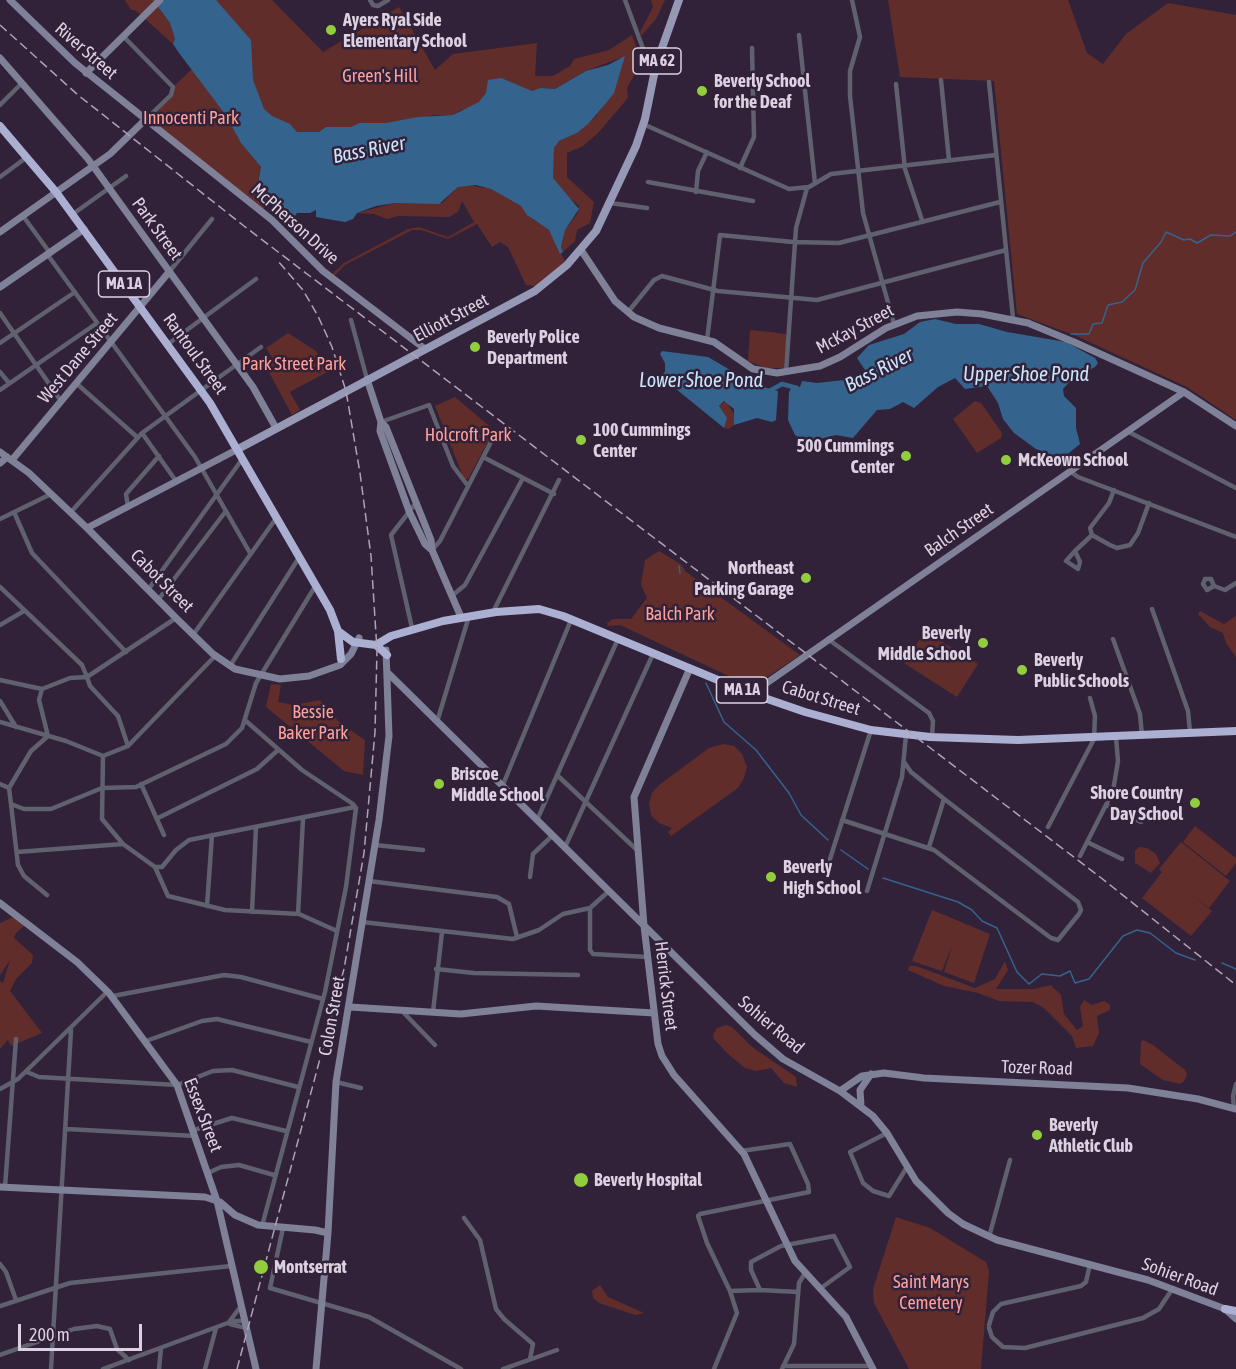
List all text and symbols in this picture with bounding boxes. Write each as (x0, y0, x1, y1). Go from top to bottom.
place label: Ayers Ryal Side Elementary School (343, 9, 467, 52)
street label: River Street (50, 18, 122, 84)
marker: Ayers Ryal Side Elementary School (324, 23, 338, 37)
road number: MA 62 (633, 48, 681, 74)
park label: Green's Hill (342, 65, 418, 87)
place label: Beverly School for the Deaf (714, 70, 810, 112)
marker: Beverly School for the Deaf (695, 84, 709, 98)
park label: Innocenti Park (143, 107, 239, 129)
water label: Bass River (331, 131, 407, 169)
street label: McPherson Drive (247, 179, 343, 269)
street label: Park Street (127, 194, 187, 264)
road number: MA 1A (98, 271, 150, 297)
street label: Elliott Street (410, 289, 492, 347)
street label: McKay Street (812, 300, 898, 358)
street label: West Dane Street (34, 308, 122, 408)
street label: Rantoul Street (158, 309, 232, 399)
place label: Beverly Police Department (487, 326, 580, 368)
marker: Beverly Police Department (468, 340, 482, 354)
water label: Bass River (841, 343, 917, 397)
park label: Park Street Park (242, 353, 346, 375)
water label: Upper Shoe Pond (963, 363, 1089, 387)
water label: Lower Shoe Pond (639, 369, 763, 393)
place label: 100 Cummings Center (593, 419, 691, 462)
park label: Holcroft Park (425, 424, 511, 446)
marker: 100 Cummings Center (574, 433, 588, 447)
place label: 500 Cummings Center (796, 435, 894, 478)
marker: 500 Cummings Center (899, 449, 913, 463)
place label: McKeown School (1018, 449, 1128, 471)
marker: McKeown School (999, 453, 1013, 467)
street label: Balch Street (921, 499, 997, 561)
street label: Cabot Street (126, 545, 198, 617)
place label: Northeast Parking Garage (694, 557, 794, 600)
marker: Northeast Parking Garage (799, 571, 813, 585)
park label: Balch Park (645, 603, 715, 625)
place label: Beverly Middle School (878, 622, 971, 664)
marker: Beverly Middle School (976, 636, 990, 650)
place label: Beverly Public Schools (1034, 649, 1129, 692)
marker: Beverly Public Schools (1015, 663, 1029, 677)
street label: Cabot Street (779, 676, 863, 720)
road number: MA 1A (716, 677, 768, 703)
park label: Bessie Baker Park (278, 701, 348, 744)
place label: Briscoe Middle School (451, 763, 544, 806)
marker: Briscoe Middle School (432, 777, 446, 791)
place label: Shore Country Day School (1090, 782, 1183, 824)
marker: Shore Country Day School (1188, 796, 1202, 810)
place label: Beverly High School (783, 856, 861, 898)
marker: Beverly High School (764, 870, 778, 884)
street label: Herrick Street (650, 940, 682, 1032)
street label: Colon Street (314, 975, 350, 1057)
street label: Sohier Road (734, 991, 808, 1059)
street label: Tozer Road (1001, 1056, 1073, 1080)
street label: Essex Street (179, 1075, 227, 1155)
place label: Beverly Athletic Club (1049, 1114, 1133, 1156)
marker: Beverly Athletic Club (1030, 1128, 1044, 1142)
place label: Beverly Hospital (594, 1169, 702, 1191)
marker: Beverly Hospital (572, 1171, 590, 1189)
street label: Sohier Road (1139, 1253, 1221, 1301)
place label: Montserrat (274, 1256, 347, 1278)
marker: Montserrat (252, 1258, 270, 1276)
park label: Saint Marys Cemetery (893, 1271, 969, 1314)
scale bar (21, 1312, 146, 1350)
text: 200 m (29, 1324, 70, 1345)

